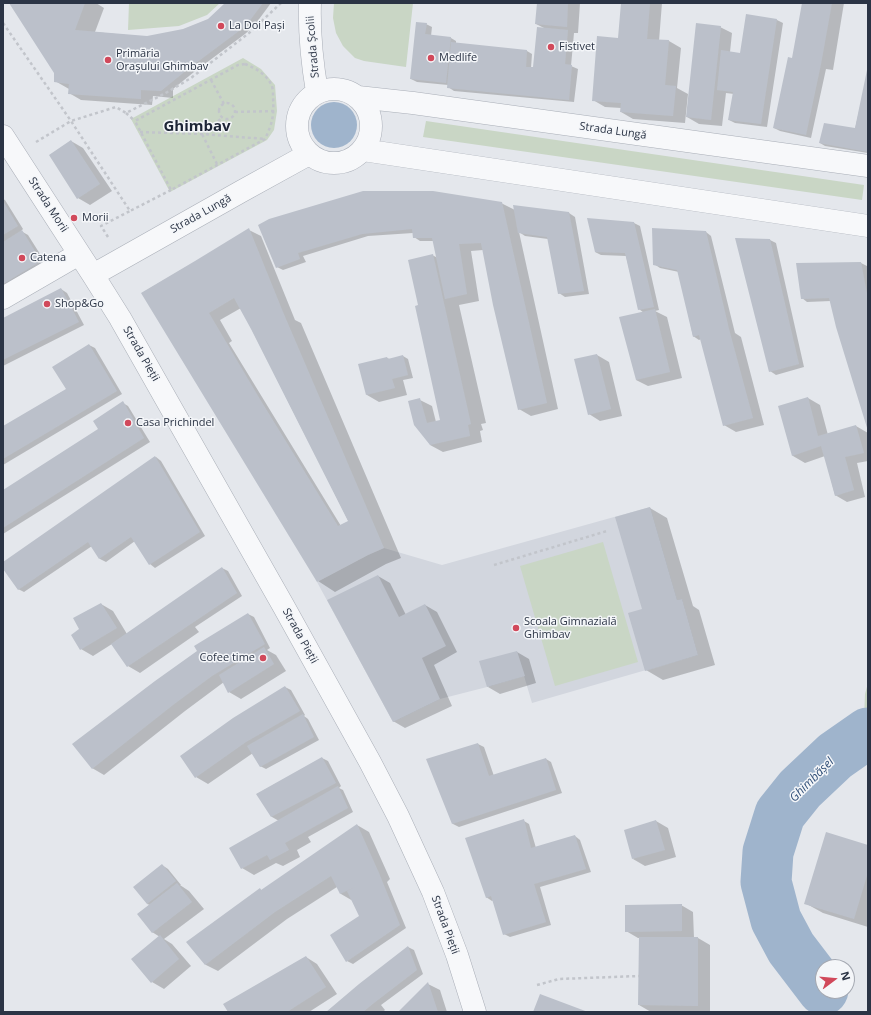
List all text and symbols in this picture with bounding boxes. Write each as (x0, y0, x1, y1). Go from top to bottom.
street label: Strada Școlii (304, 15, 322, 79)
place label: La Doi Pași (229, 19, 285, 33)
marker: La Doi Pași (216, 21, 226, 31)
place label: Fistivet (559, 40, 595, 54)
marker: Fistivet (546, 42, 556, 52)
place label: Primăria Orașului Ghimbav (116, 47, 208, 73)
place label: Medlife (439, 51, 477, 65)
marker: Medlife (426, 53, 436, 63)
marker: Primăria Orașului Ghimbav (103, 55, 113, 65)
district label: Ghimbav (163, 118, 231, 136)
street label: Strada Lungă (579, 120, 647, 142)
street label: Strada Morii (25, 175, 71, 235)
street label: Strada Lungă (168, 192, 234, 236)
place label: Morii (82, 211, 109, 225)
marker: Morii (69, 213, 79, 223)
place label: Catena (30, 251, 66, 265)
marker: Catena (17, 253, 27, 263)
place label: Shop&Go (55, 297, 104, 311)
marker: Shop&Go (42, 299, 52, 309)
street label: Strada Pieții (120, 324, 162, 384)
place label: Casa Prichindel (136, 416, 214, 430)
marker: Casa Prichindel (123, 418, 133, 428)
street label: Strada Pieții (279, 606, 321, 666)
place label: Scoala Gimnazială Ghimbav (524, 615, 617, 641)
marker: Scoala Gimnazială Ghimbav (511, 623, 521, 633)
place label: Cofee time (199, 651, 255, 665)
marker: Cofee time (258, 653, 268, 663)
water label: Ghimbășel (787, 755, 837, 805)
street label: Strada Pieții (428, 894, 462, 956)
north arrow (815, 959, 855, 999)
text: N (838, 969, 854, 982)

